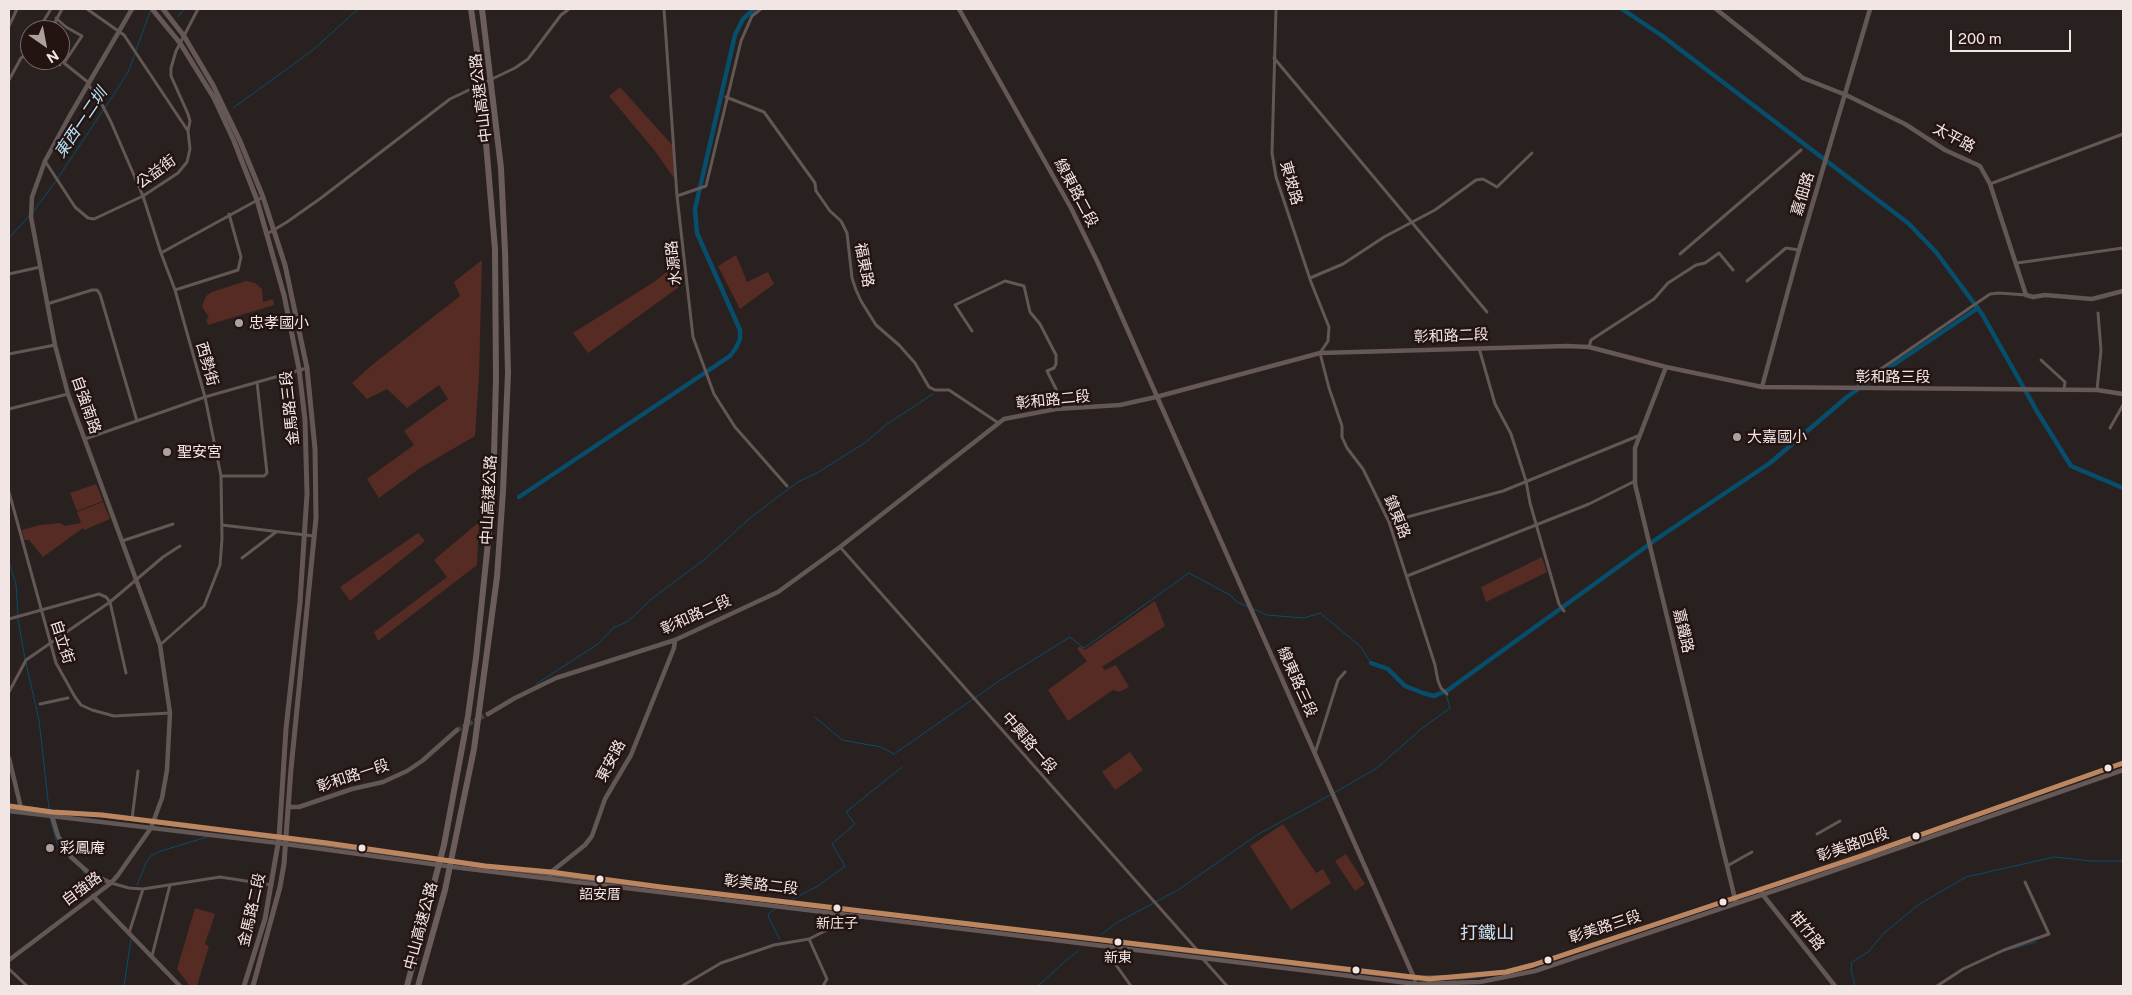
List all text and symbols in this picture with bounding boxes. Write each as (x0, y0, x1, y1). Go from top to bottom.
north arrow (20, 20, 70, 70)
scale bar (1952, 20, 2073, 52)
text: 200 m (1958, 30, 2002, 47)
text: N (44, 47, 62, 66)
street label: 中山高速公路 (467, 52, 495, 144)
water label: 東西一二圳 (51, 84, 111, 162)
street label: 太平路 (1930, 119, 1978, 157)
street label: 公益街 (133, 151, 179, 193)
street label: 線東路二段 (1050, 156, 1102, 230)
street label: 東坡路 (1276, 159, 1306, 207)
street label: 嘉佃路 (1788, 170, 1818, 218)
street label: 水源路 (663, 240, 685, 286)
street label: 福東路 (851, 241, 877, 289)
place label: 忠孝國小 (249, 314, 309, 332)
marker: 忠孝國小 (233, 317, 245, 329)
street label: 彰和路二段 (1413, 326, 1489, 346)
street label: 西勢街 (192, 340, 222, 388)
street label: 彰和路三段 (1856, 368, 1930, 386)
street label: 金馬路三段 (277, 370, 303, 446)
street label: 自強南路 (68, 374, 104, 436)
street label: 彰和路二段 (1015, 387, 1091, 413)
place label: 大嘉國小 (1747, 428, 1807, 446)
marker: 大嘉國小 (1731, 431, 1743, 443)
place label: 聖安宮 (177, 443, 222, 461)
marker: 聖安宮 (161, 446, 173, 458)
street label: 中山高速公路 (478, 455, 500, 545)
street label: 鎮東路 (1380, 493, 1414, 541)
street label: 彰和路二段 (658, 592, 734, 638)
street label: 嘉鐵路 (1669, 607, 1697, 655)
street label: 自立街 (46, 618, 78, 666)
street label: 線東路三段 (1274, 644, 1320, 720)
street label: 中興路一段 (998, 709, 1060, 777)
street label: 東安路 (592, 737, 630, 785)
street label: 彰和路一段 (315, 756, 391, 796)
unlabelled marker (2103, 763, 2113, 773)
street label: 彰美路四段 (1815, 824, 1891, 866)
unlabelled marker (1911, 831, 1921, 841)
place label: 彩鳳庵 (60, 839, 105, 857)
marker: 彩鳳庵 (44, 842, 56, 854)
unlabelled marker (357, 843, 367, 853)
street label: 自強路 (59, 868, 105, 910)
street label: 金馬路二段 (235, 871, 269, 949)
street label: 彰美路二段 (723, 871, 799, 899)
marker: 詔安厝 (595, 874, 605, 884)
street label: 中山高速公路 (401, 880, 441, 972)
place label: 詔安厝 (579, 887, 621, 903)
unlabelled marker (1718, 897, 1728, 907)
marker: 新庄子 (832, 903, 842, 913)
street label: 彰美路三段 (1567, 907, 1643, 947)
street label: 柑竹路 (1786, 908, 1828, 954)
place label: 新庄子 (816, 916, 858, 932)
district label: 打鐵山 (1460, 922, 1514, 944)
marker: 新東 (1113, 937, 1123, 947)
place label: 新東 (1104, 950, 1132, 966)
unlabelled marker (1543, 955, 1553, 965)
unlabelled marker (1351, 965, 1361, 975)

